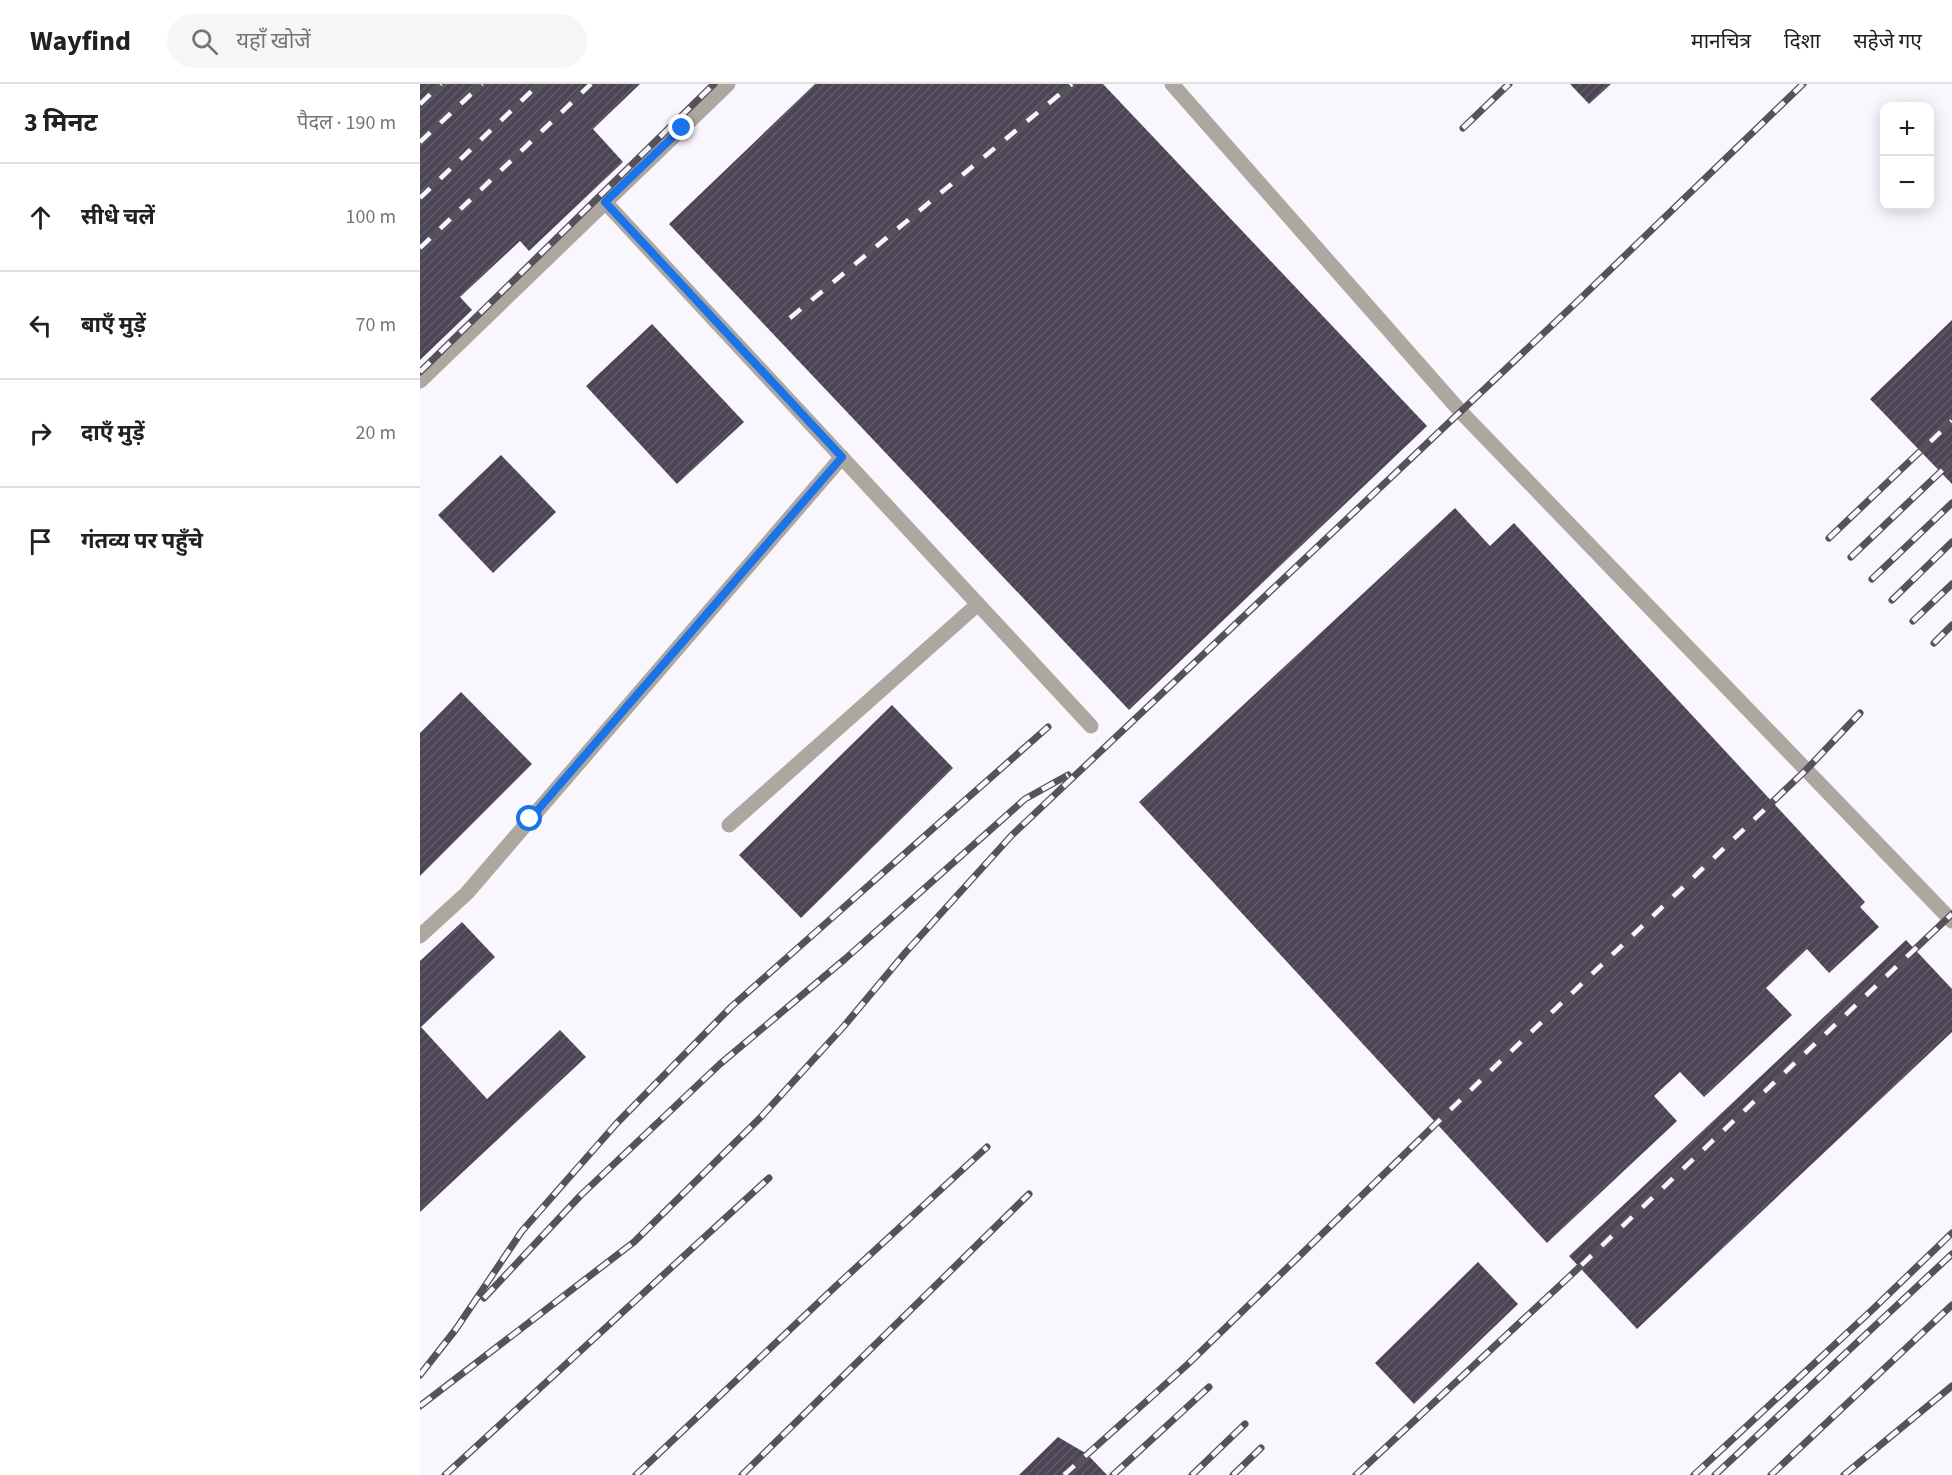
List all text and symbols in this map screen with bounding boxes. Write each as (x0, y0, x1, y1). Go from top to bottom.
search box (167, 14, 587, 68)
text: Wayfind (30, 21, 131, 61)
icon: search (188, 25, 221, 58)
text: यहाँ खोजें (236, 25, 311, 57)
text: मानचित्र (1691, 26, 1751, 56)
text: दिशा (1784, 26, 1820, 56)
text: सहेजे गए (1853, 26, 1922, 56)
map controls (1880, 102, 1934, 210)
button: + (1880, 102, 1934, 156)
text: 3 मिनट (24, 104, 98, 141)
text: पैदल · 190 m (297, 109, 396, 137)
route end (668, 114, 694, 140)
button: − (1880, 156, 1934, 210)
icon: ahead (24, 201, 57, 234)
text: सीधे चलें (81, 201, 155, 233)
text: 100 m (346, 203, 396, 231)
icon: left (24, 309, 57, 342)
text: बाएँ मुड़ें (81, 309, 146, 341)
text: 70 m (356, 311, 396, 339)
icon: right (24, 417, 57, 450)
text: दाएँ मुड़ें (81, 417, 144, 449)
text: 20 m (356, 419, 396, 447)
icon: arrive (24, 525, 57, 558)
text: गंतव्य पर पहुँचे (81, 525, 203, 557)
route start (516, 805, 542, 831)

